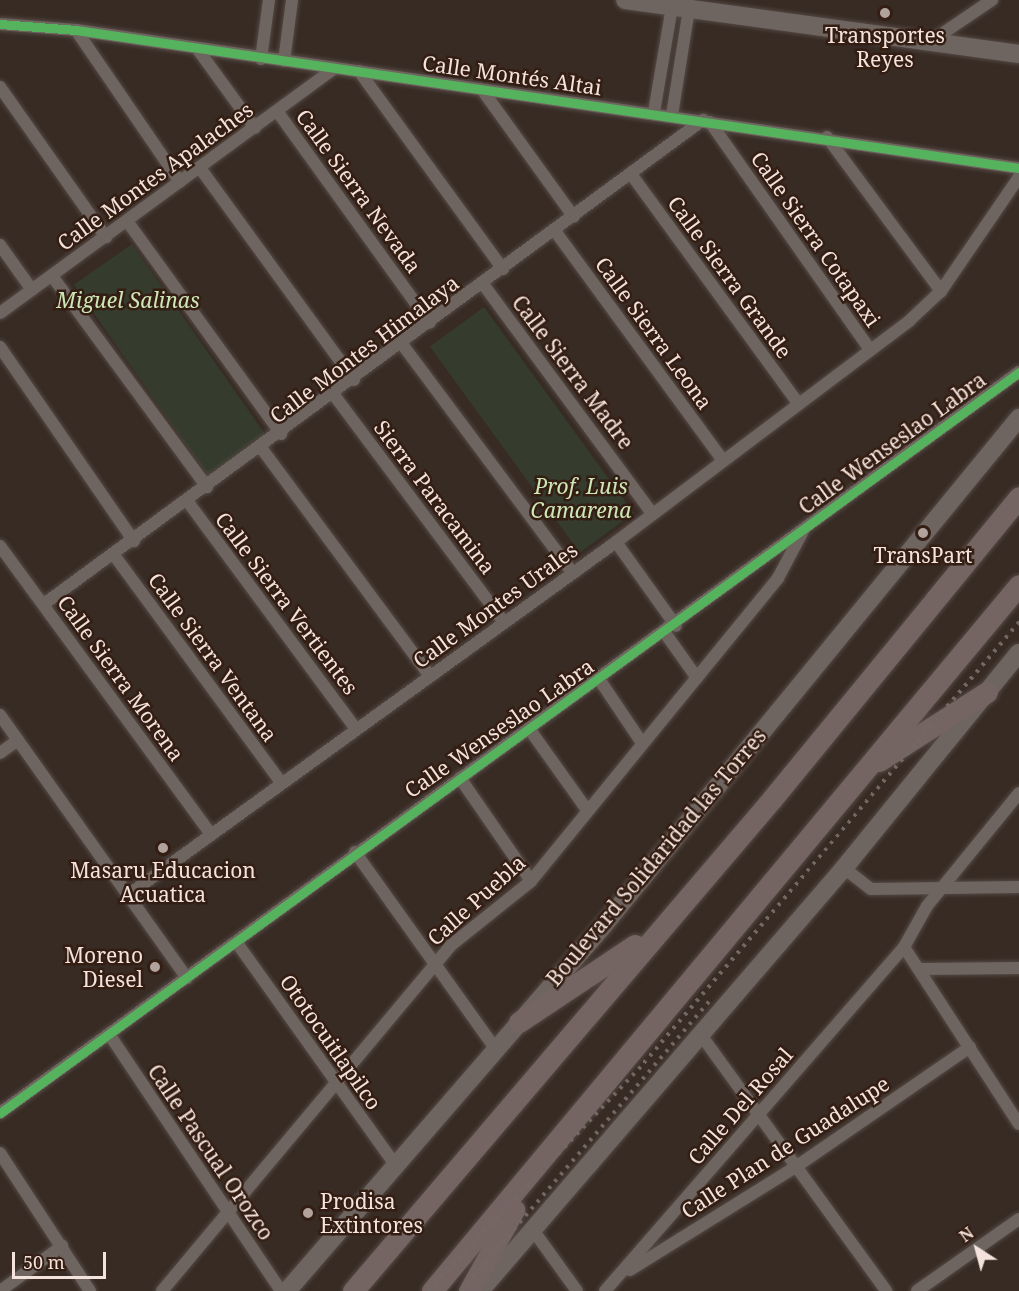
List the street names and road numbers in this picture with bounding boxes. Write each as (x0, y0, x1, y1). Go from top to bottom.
street label: Calle Montés Altai (421, 50, 603, 100)
street label: Calle Montes Apalaches (52, 97, 258, 255)
street label: Calle Sierra Nevada (291, 104, 427, 278)
street label: Calle Sierra Cotapaxi (746, 146, 886, 332)
street label: Calle Sierra Grande (663, 191, 797, 363)
street label: Calle Sierra Leona (590, 252, 718, 414)
street label: Calle Montes Himalaya (265, 270, 463, 428)
street label: Calle Sierra Madre (507, 290, 639, 454)
street label: Calle Wenseslao Labra (794, 367, 990, 519)
street label: Sierra Paracamina (369, 415, 501, 579)
street label: Calle Sierra Vertientes (210, 507, 364, 699)
street label: Calle Montes Urales (408, 537, 582, 673)
street label: Calle Sierra Ventana (143, 568, 283, 746)
street label: Calle Sierra Morena (52, 590, 190, 766)
street label: Calle Wenseslao Labra (400, 653, 598, 803)
street label: Boulevard Solidaridad las Torres (541, 723, 771, 991)
street label: Calle Puebla (422, 850, 530, 950)
street label: Ototocuitlapilco (275, 970, 387, 1114)
street label: Calle Del Rosal (682, 1042, 798, 1170)
street label: Calle Pascual Orozco (143, 1059, 279, 1245)
street label: Calle Plan de Guadalupe (676, 1070, 894, 1224)

